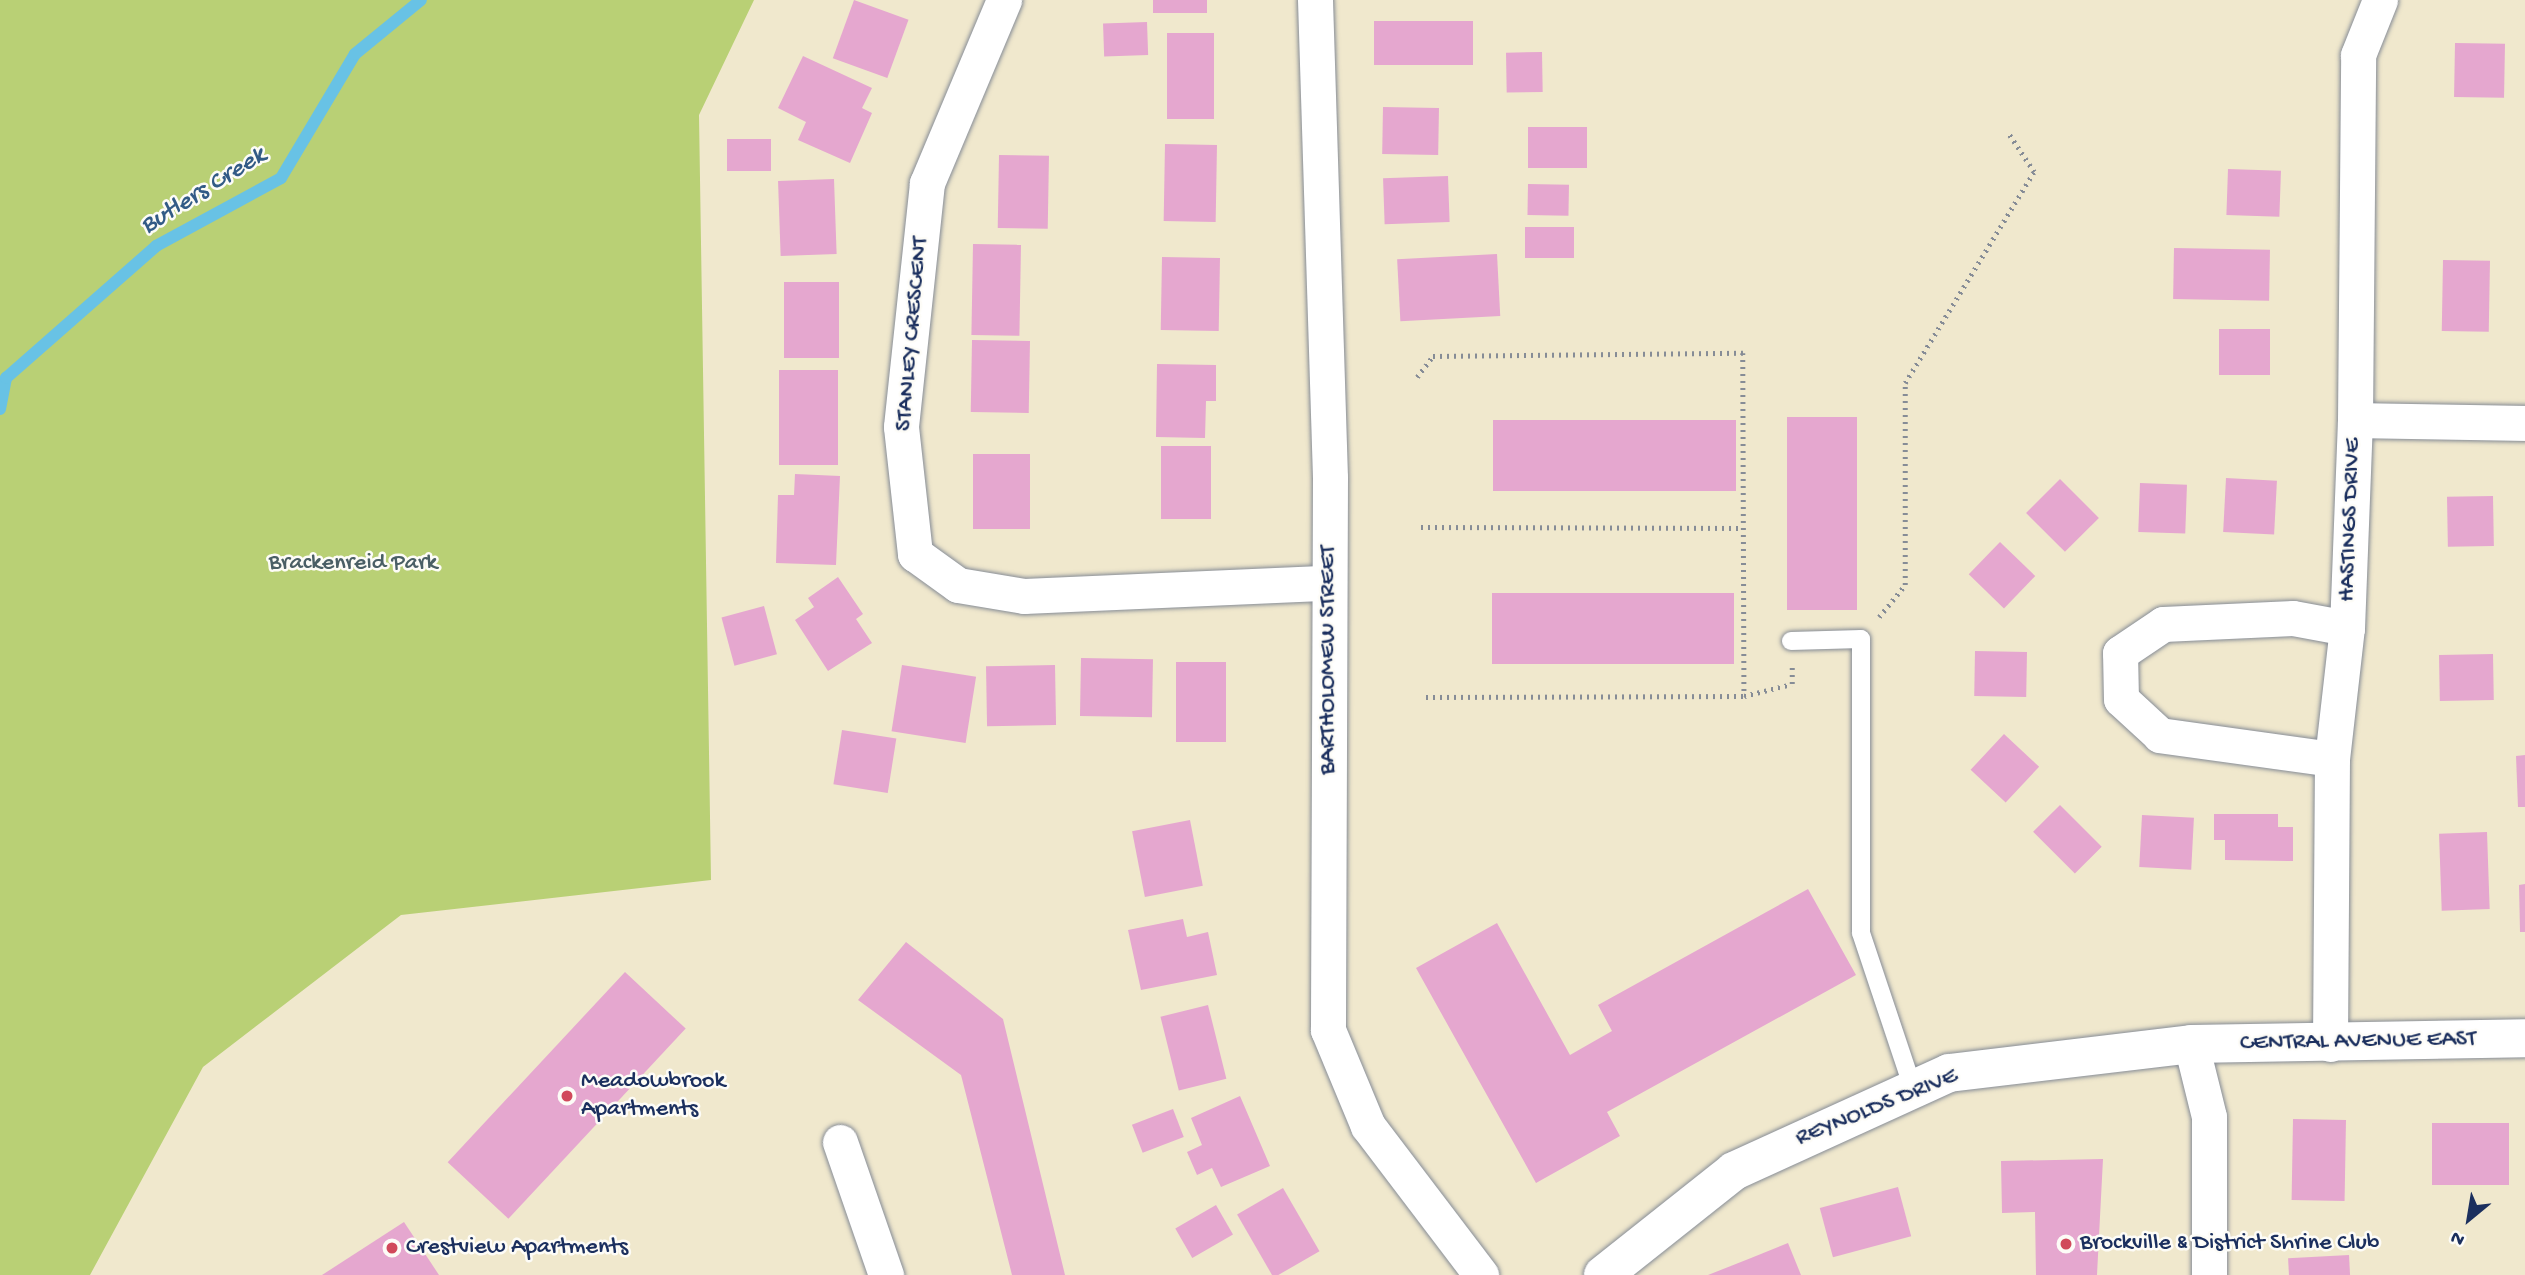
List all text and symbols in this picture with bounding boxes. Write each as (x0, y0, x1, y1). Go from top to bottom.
water label: Butlers Creek (136, 141, 272, 243)
street label: STANLEY CRESCENT (890, 235, 936, 433)
street label: HASTINGS DRIVE (2334, 438, 2368, 602)
street label: BARTHOLOMEW STREET (1315, 545, 1343, 775)
park label: Brackenreid Park (269, 550, 437, 578)
street label: CENTRAL AVENUE EAST (2240, 1026, 2476, 1058)
street label: REYNOLDS DRIVE (1792, 1062, 1962, 1154)
place label: Meadowbrook Apartments (581, 1068, 725, 1124)
marker: Meadowbrook Apartments (559, 1088, 575, 1104)
north arrow (2434, 1184, 2504, 1254)
text: N (2447, 1225, 2469, 1251)
place label: Brockville & District Shrine Club (2080, 1230, 2379, 1258)
place label: Crestview Apartments (406, 1234, 628, 1262)
marker: Brockville & District Shrine Club (2058, 1236, 2074, 1252)
marker: Crestview Apartments (384, 1240, 400, 1256)

